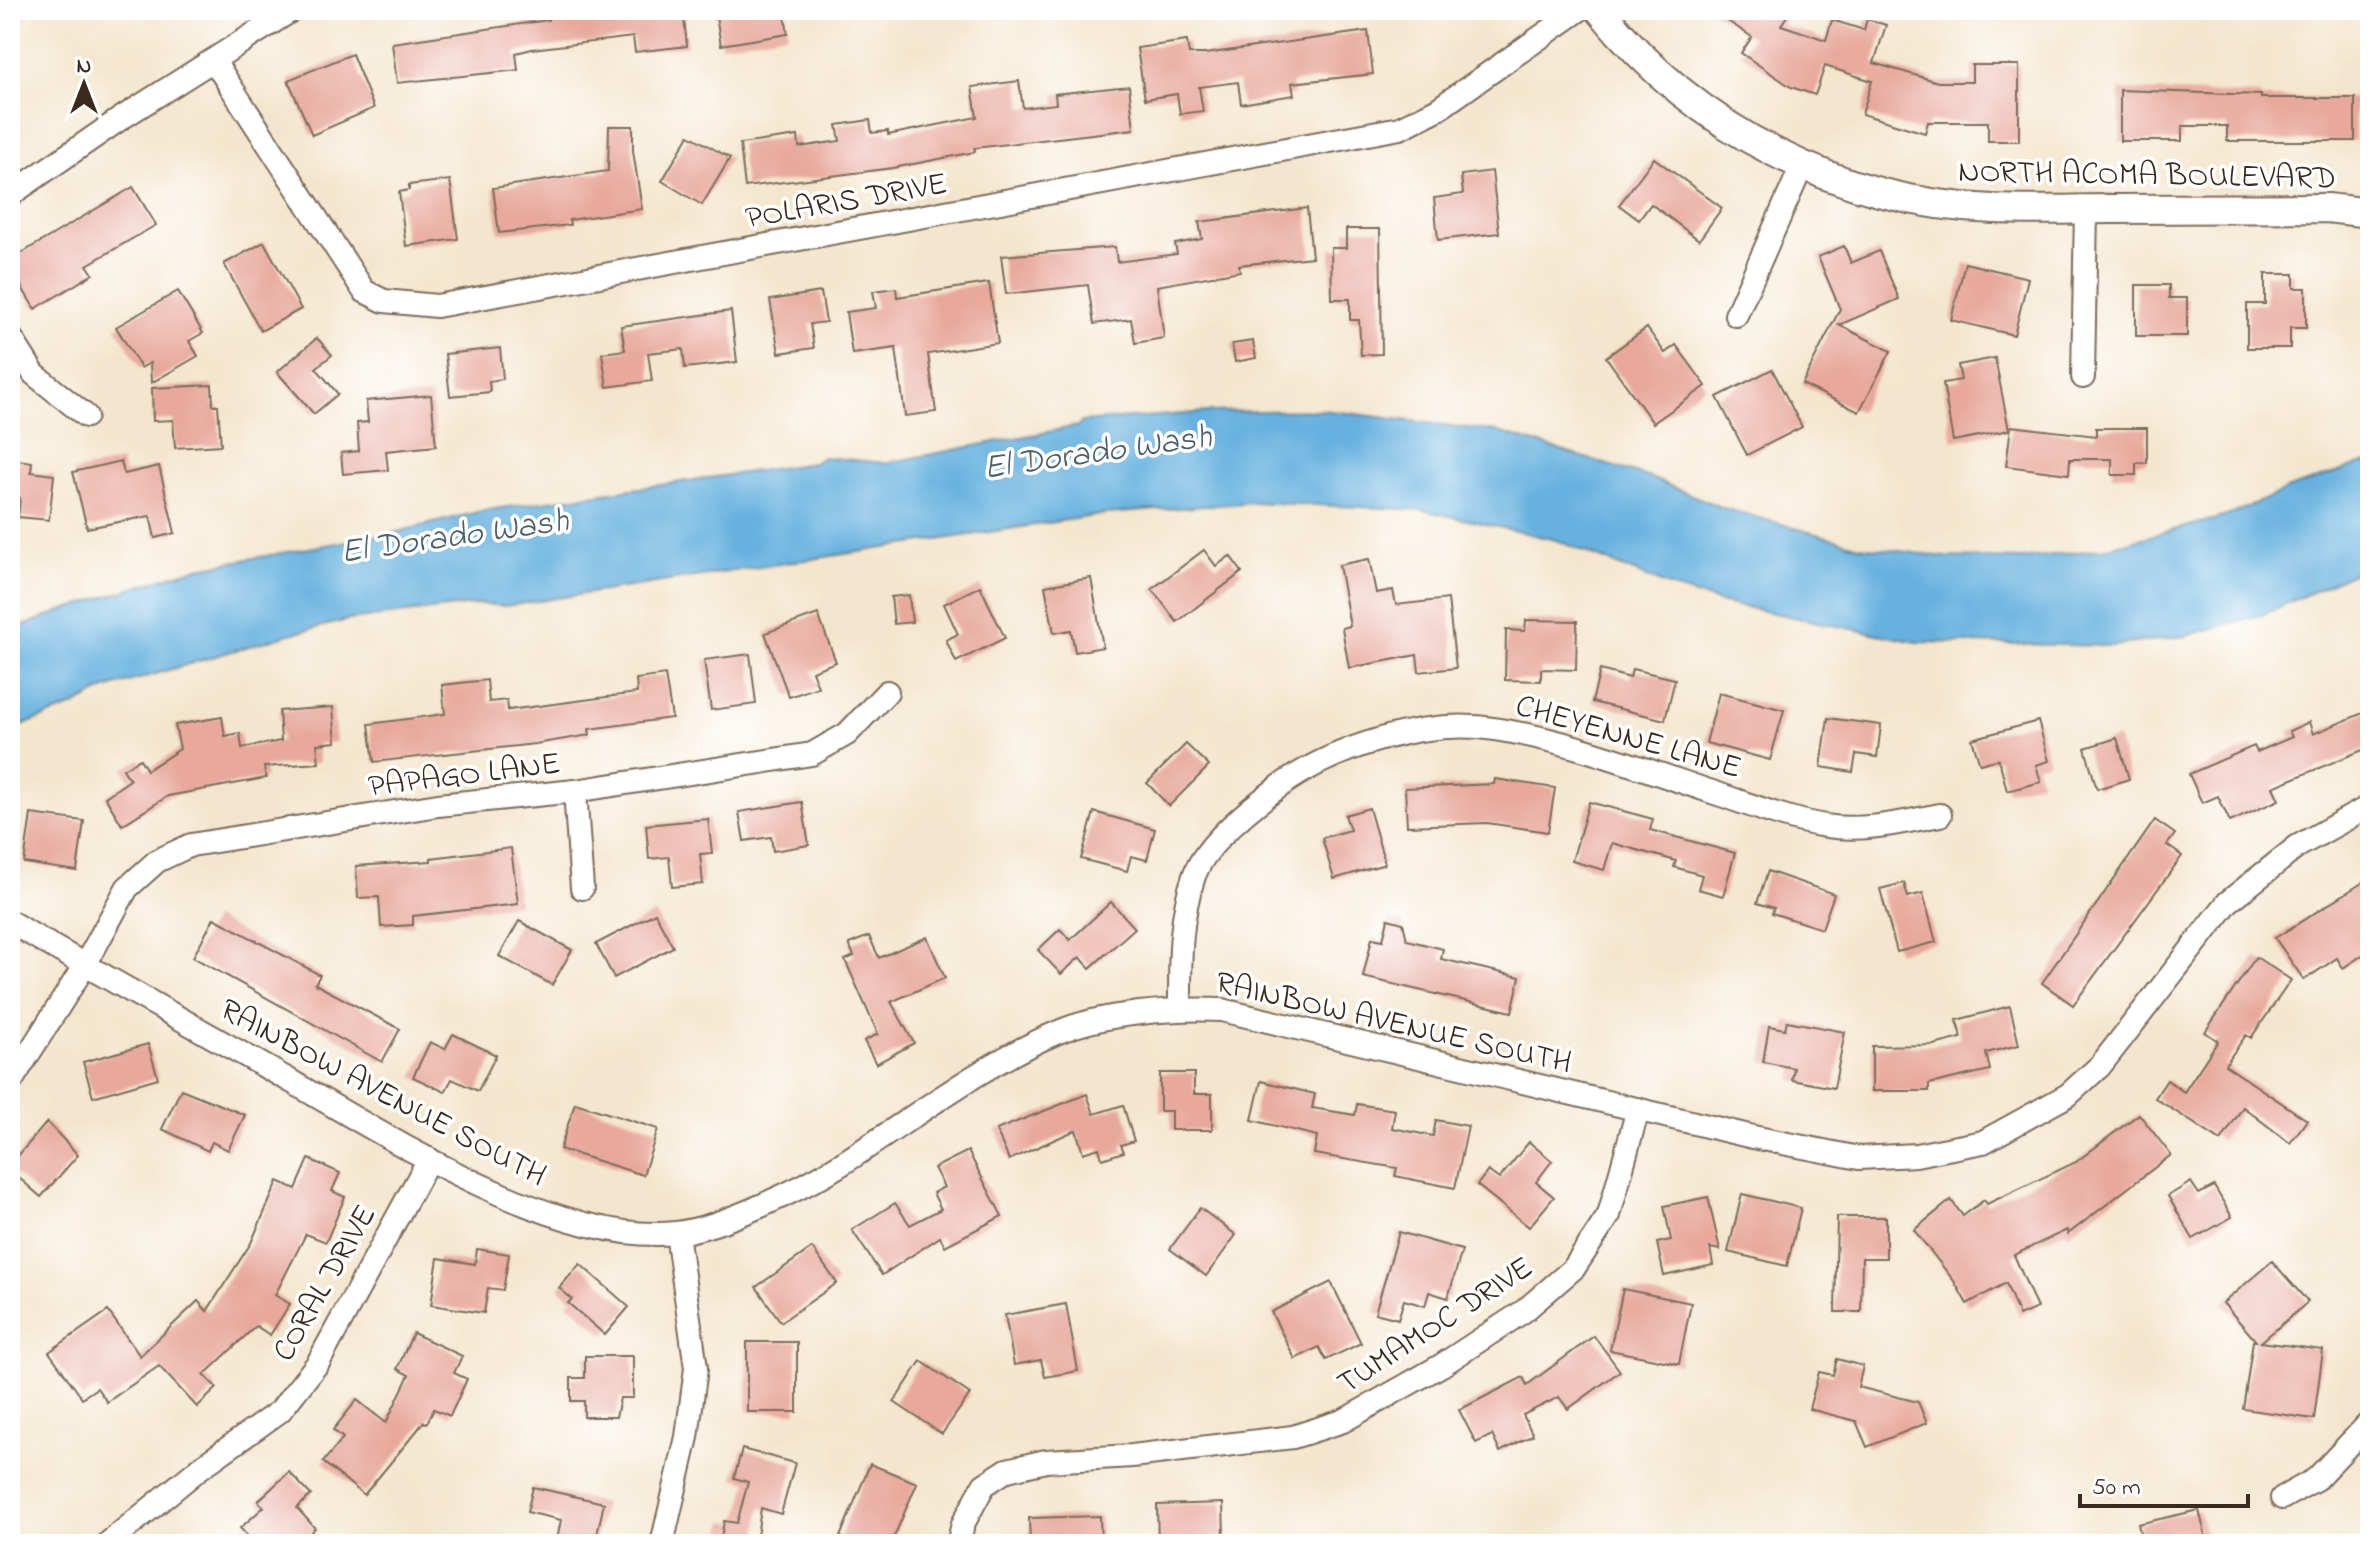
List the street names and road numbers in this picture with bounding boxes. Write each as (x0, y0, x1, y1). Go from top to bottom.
street label: NORTH ACOMA BOULEVARD (1958, 150, 2336, 203)
street label: POLARIS DRIVE (742, 162, 951, 243)
street label: CHEYENNE LANE (1510, 684, 1746, 793)
street label: PAPAGO LANE (366, 741, 563, 812)
street label: RAINBOW AVENUE SOUTH (1211, 961, 1576, 1088)
street label: RAINBOW AVENUE SOUTH (211, 988, 554, 1200)
street label: CORAL DRIVE (262, 1197, 390, 1371)
street label: TUMAMOC DRIVE (1329, 1246, 1543, 1408)

